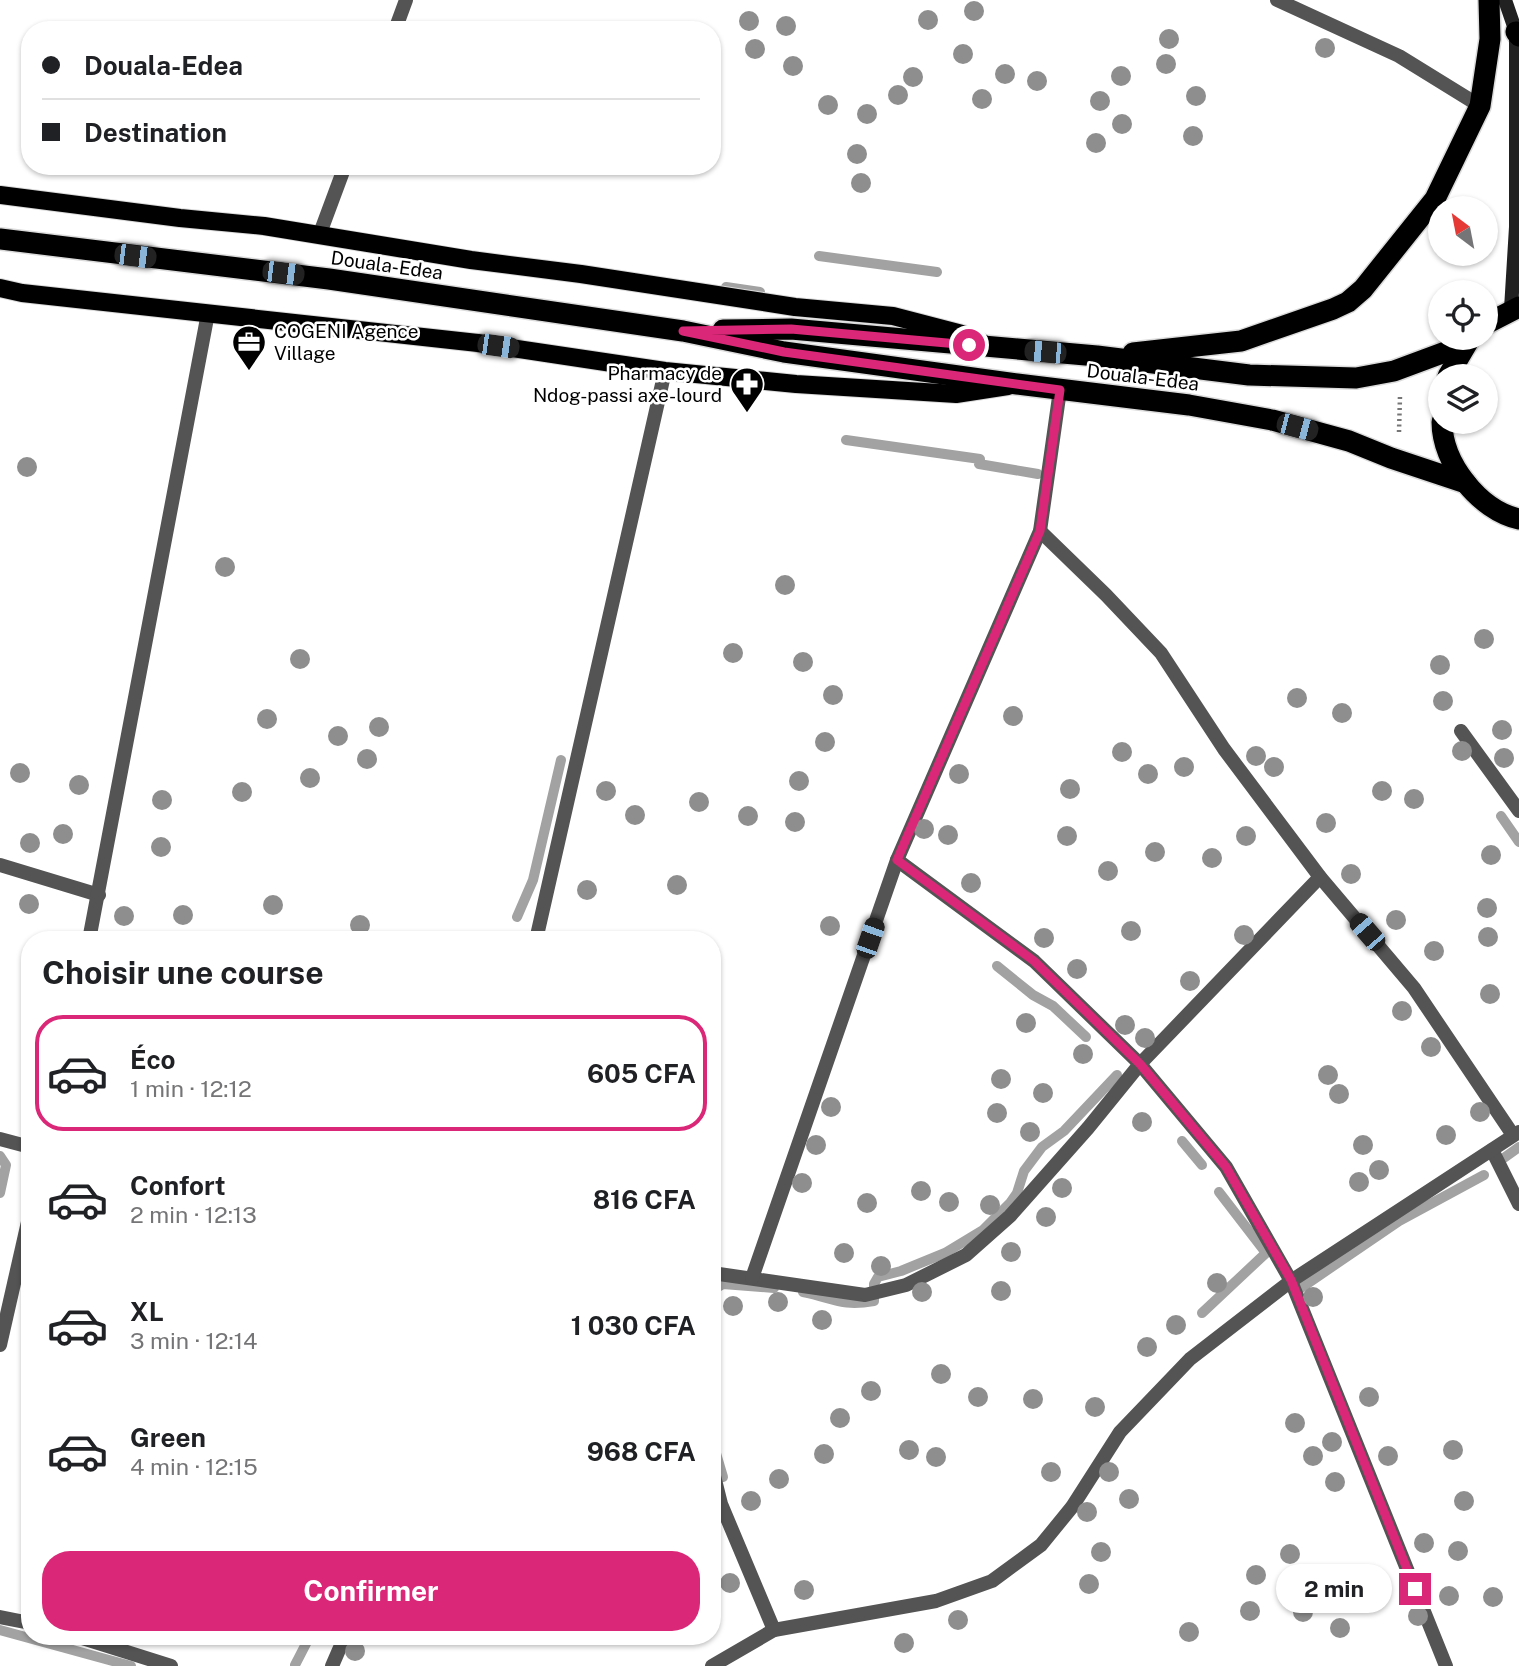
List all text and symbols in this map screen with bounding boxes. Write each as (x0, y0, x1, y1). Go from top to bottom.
text: Douala-Edea (84, 50, 243, 81)
text: Destination (84, 117, 227, 148)
north arrow (1428, 196, 1498, 266)
map controls (1428, 196, 1498, 434)
car (113, 243, 158, 269)
street label: Douala-Edea (330, 246, 444, 284)
car (261, 260, 306, 286)
button: locate (1428, 280, 1498, 350)
place label: COGENI Agence Village (274, 320, 419, 364)
office icon: COGENI Agence Village (230, 323, 268, 372)
route start (953, 329, 985, 361)
car (476, 333, 521, 359)
car (1024, 340, 1067, 364)
street label: Douala-Edea (1086, 359, 1200, 395)
place label: Pharmacy de Ndog-passi axe-lourd (533, 362, 722, 406)
button: layers (1428, 364, 1498, 434)
pharmacy icon: Pharmacy de Ndog-passi axe-lourd (728, 365, 766, 414)
car (1274, 411, 1321, 443)
car (1346, 909, 1389, 955)
car (854, 915, 887, 961)
text: Choisir une course (42, 954, 324, 991)
icon: car (46, 1042, 109, 1105)
text: Éco (130, 1044, 176, 1075)
text: 605 CFA (587, 1058, 696, 1089)
text: 1 min · 12:12 (130, 1075, 252, 1102)
icon: car (46, 1168, 109, 1231)
text: Confort (130, 1170, 226, 1201)
text: 816 CFA (593, 1184, 696, 1215)
text: 2 min · 12:13 (130, 1201, 257, 1228)
icon: car (46, 1294, 109, 1357)
text: XL (130, 1296, 164, 1327)
text: 1 030 CFA (571, 1310, 696, 1341)
text: 3 min · 12:14 (130, 1327, 257, 1354)
icon: car (46, 1420, 109, 1483)
text: Green (130, 1422, 206, 1453)
text: 968 CFA (587, 1436, 696, 1467)
text: 4 min · 12:15 (130, 1453, 258, 1480)
button: Confirmer (42, 1551, 700, 1631)
callout: 2 min (1275, 1564, 1390, 1614)
route end (1399, 1573, 1431, 1605)
text: 2 min (1304, 1575, 1364, 1602)

